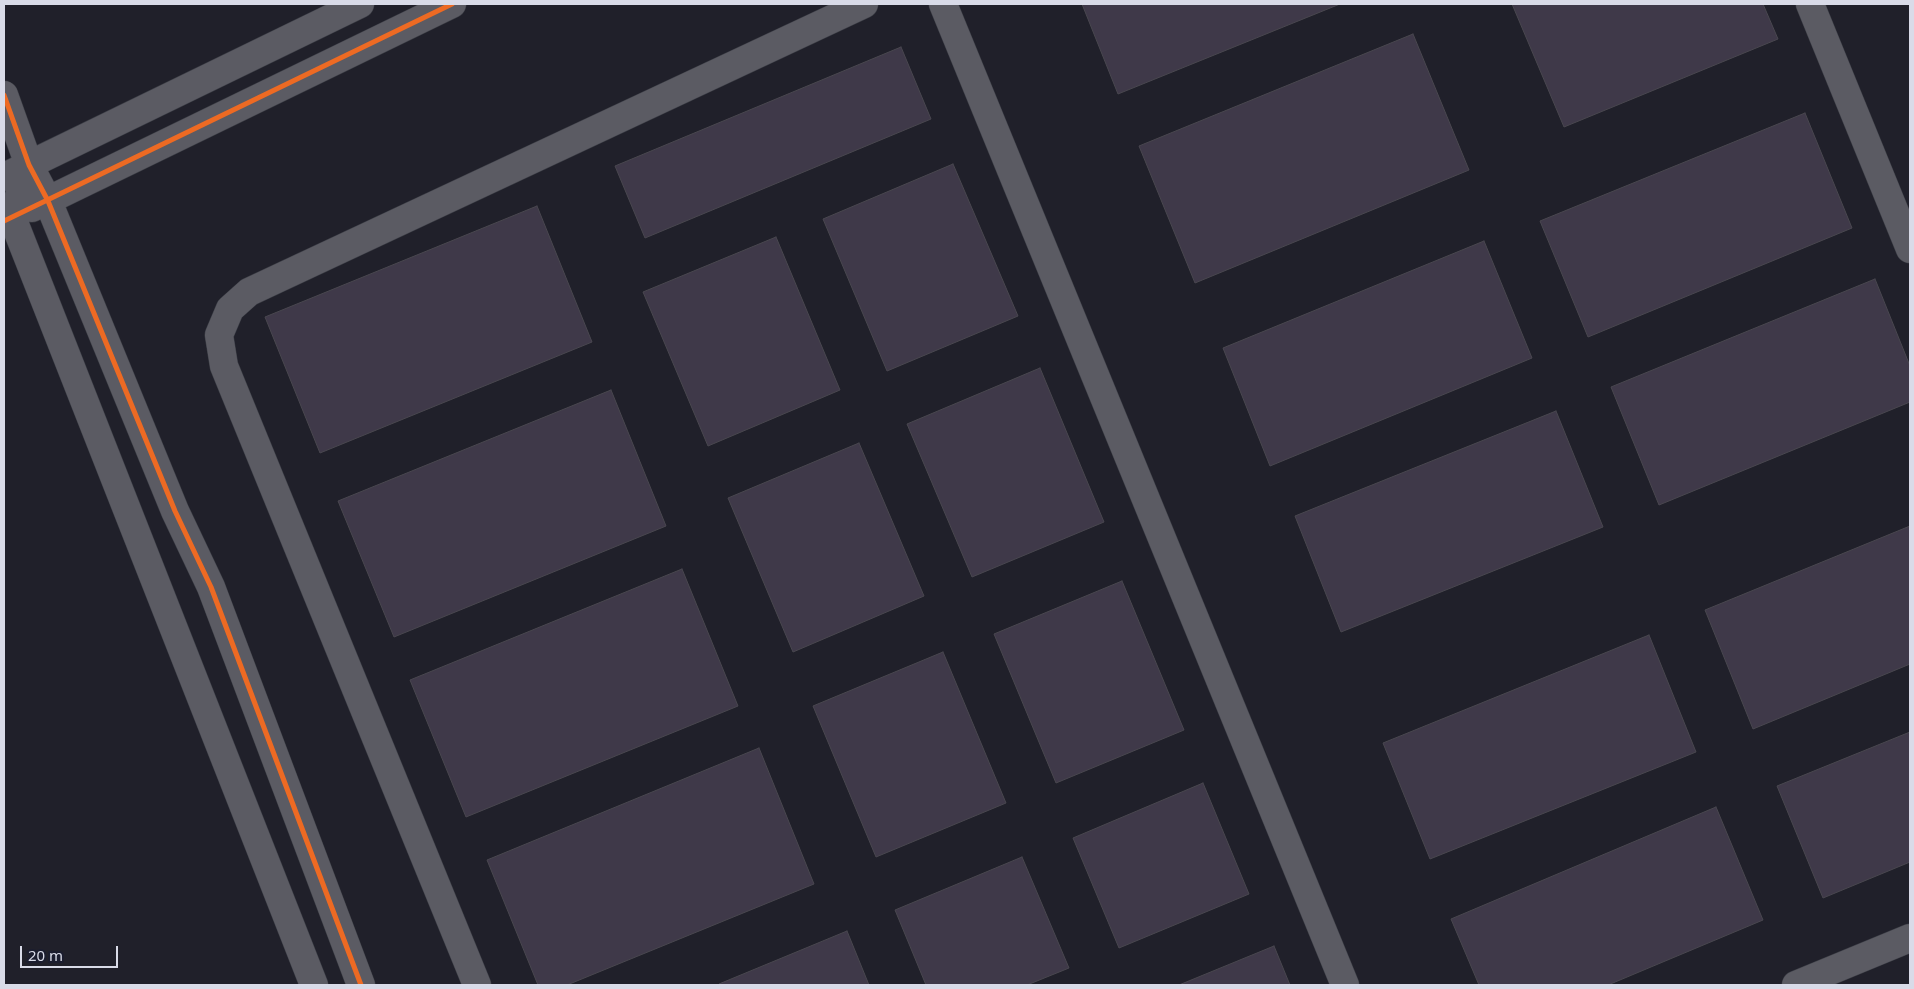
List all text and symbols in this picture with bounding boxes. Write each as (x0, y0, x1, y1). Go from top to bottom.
scale bar (22, 936, 120, 968)
text: 20 m (28, 945, 63, 965)

